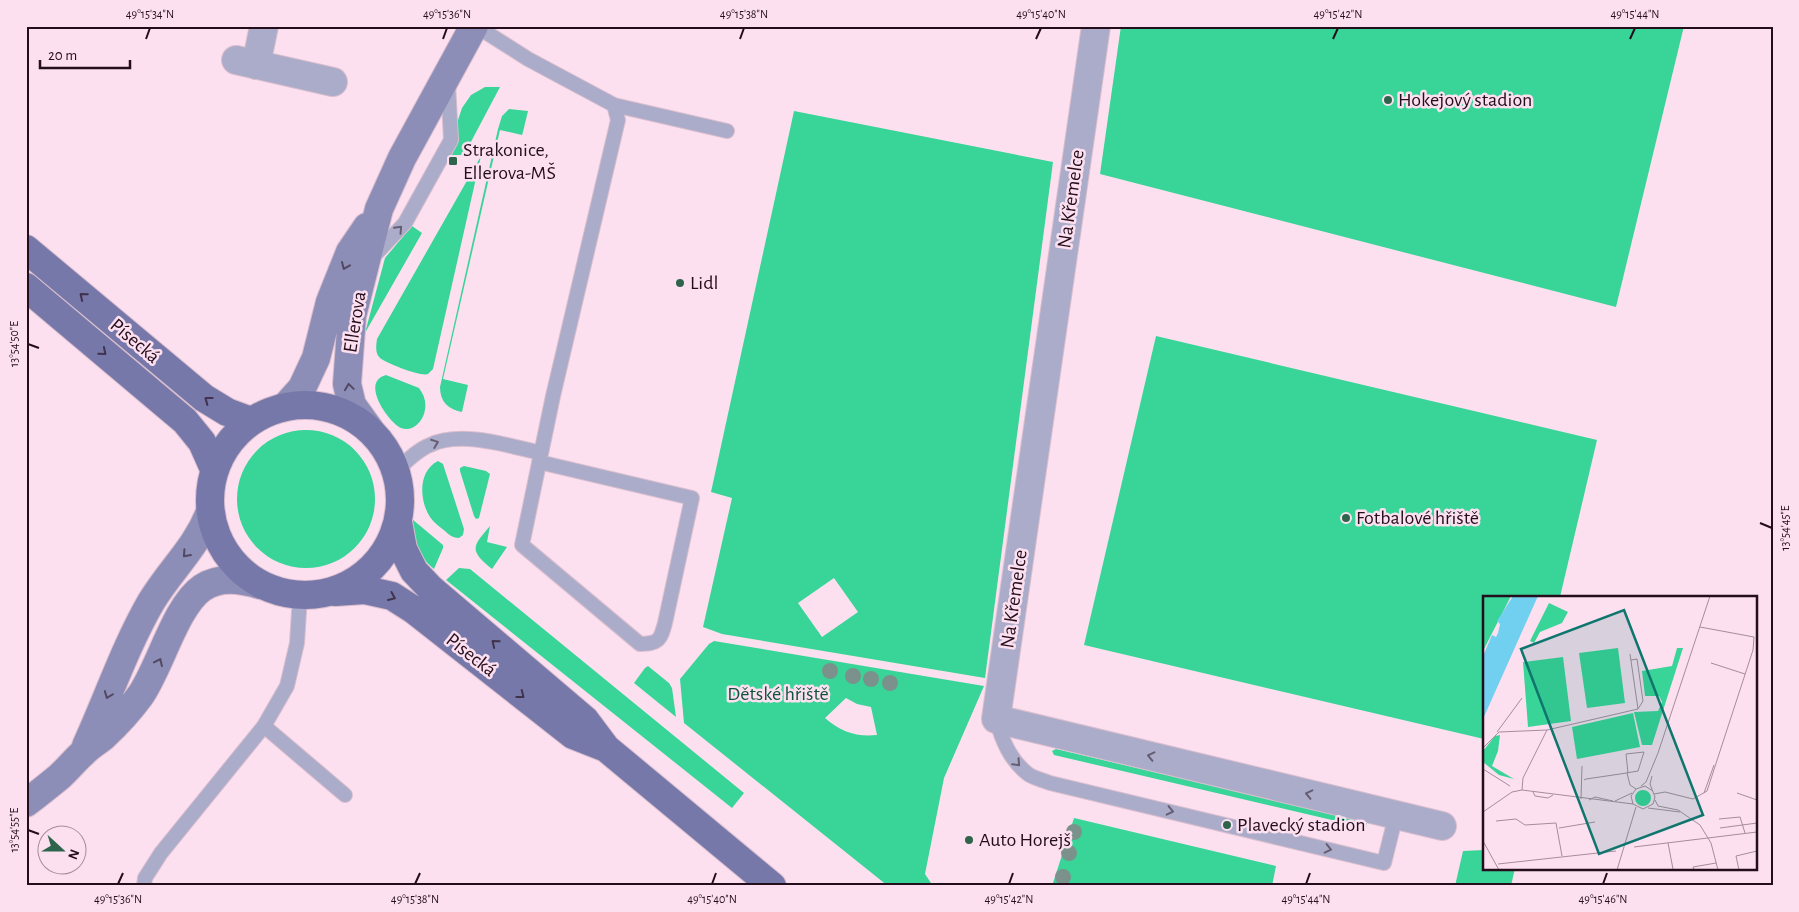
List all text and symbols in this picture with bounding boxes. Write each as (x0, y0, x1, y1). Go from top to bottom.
text: 49°15'34"N (126, 8, 174, 20)
text: 49°15'36"N (423, 8, 471, 20)
text: 49°15'38"N (720, 8, 768, 20)
text: 49°15'40"N (1016, 8, 1066, 20)
text: 49°15'42"N (1314, 8, 1362, 20)
text: 49°15'44"N (1610, 8, 1660, 20)
scale bar (40, 38, 130, 70)
text: 20 m (48, 48, 77, 63)
place label: Hokejový stadion (1398, 90, 1532, 110)
marker: Hokejový stadion (1382, 94, 1394, 106)
place label: Strakonice, Ellerova-MŠ (463, 140, 556, 183)
street label: Na Křemelce (1054, 148, 1088, 250)
marker: Strakonice, Ellerova-MŠ (447, 155, 459, 167)
one-way arrow (393, 226, 402, 235)
one-way arrow (340, 261, 350, 269)
place label: Lidl (690, 273, 718, 293)
marker: Lidl (674, 277, 686, 289)
street label: Ellerova (340, 290, 370, 354)
one-way arrow (79, 293, 88, 302)
street label: Písecká (107, 315, 163, 367)
text: 13°54'50"E (8, 321, 20, 367)
one-way arrow (98, 346, 107, 355)
one-way arrow (344, 383, 354, 391)
one-way arrow (205, 398, 214, 406)
one-way arrow (430, 439, 439, 449)
text: 13°54'45"E (1779, 505, 1791, 551)
place label: Fotbalové hřiště (1356, 508, 1479, 528)
marker: Fotbalové hřiště (1340, 512, 1352, 524)
one-way arrow (183, 548, 192, 557)
street label: Na Křemelce (997, 548, 1031, 650)
one-way arrow (387, 591, 396, 602)
inset map (1483, 596, 1756, 870)
street label: Písecká (442, 629, 500, 681)
one-way arrow (491, 639, 500, 648)
one-way arrow (153, 658, 163, 667)
park label: Dětské hřiště (727, 684, 829, 704)
one-way arrow (515, 689, 524, 697)
one-way arrow (104, 690, 114, 699)
one-way arrow (1147, 751, 1156, 762)
one-way arrow (1011, 757, 1020, 766)
one-way arrow (1305, 789, 1314, 800)
one-way arrow (1165, 805, 1174, 816)
text: 13°54'55"E (8, 808, 20, 852)
place label: Plavecký stadion (1237, 815, 1366, 835)
marker: Plavecký stadion (1221, 819, 1233, 831)
north arrow (38, 824, 88, 874)
place label: Auto Horejš (979, 830, 1071, 850)
marker: Auto Horejš (963, 834, 975, 846)
one-way arrow (1323, 843, 1332, 854)
text: N (65, 847, 81, 861)
text: 49°15'36"N (94, 893, 142, 905)
text: 49°15'38"N (391, 893, 439, 905)
text: 49°15'40"N (687, 893, 737, 905)
text: 49°15'42"N (985, 893, 1033, 905)
text: 49°15'44"N (1281, 893, 1331, 905)
text: 49°15'46"N (1578, 893, 1628, 905)

